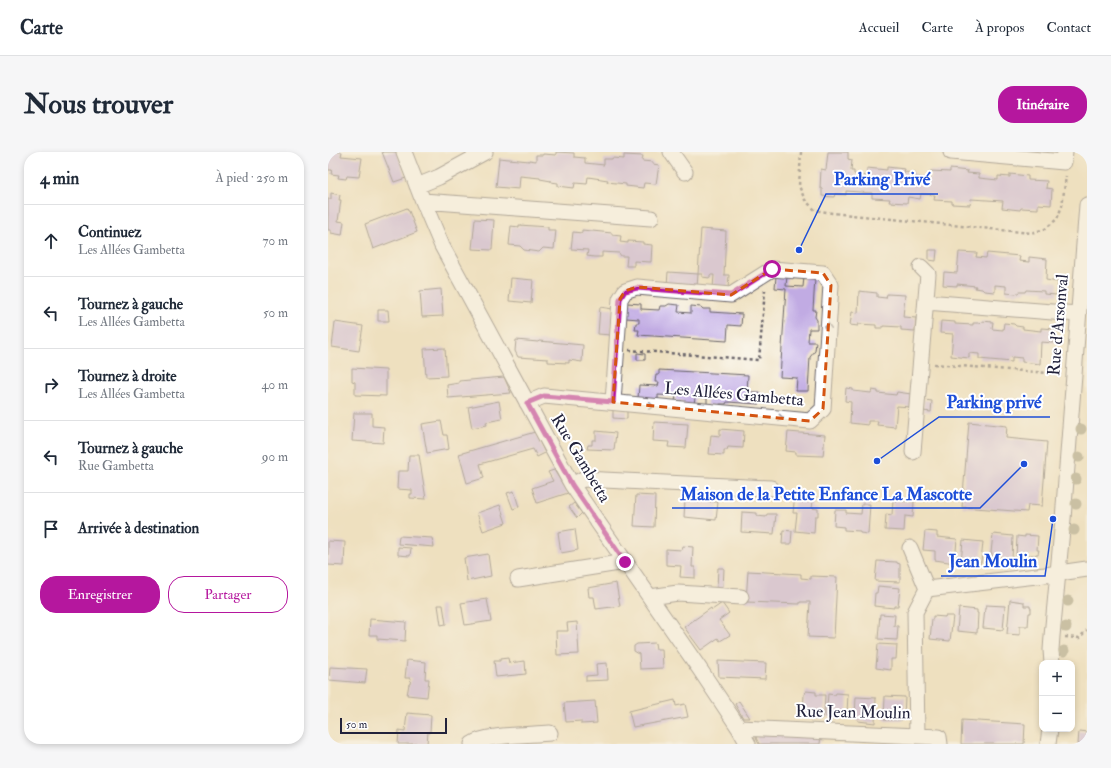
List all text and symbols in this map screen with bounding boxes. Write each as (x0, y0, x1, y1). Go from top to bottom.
text: Carte (20, 16, 63, 40)
text: Accueil (859, 19, 899, 36)
text: Carte (921, 19, 953, 36)
text: À propos (975, 19, 1024, 36)
text: Contact (1046, 19, 1091, 36)
button: Itinéraire (998, 86, 1087, 123)
text: Nous trouver (24, 87, 173, 122)
callout: Parking Privé (826, 164, 938, 194)
text: 4 min (40, 168, 79, 189)
text: Parking Privé (834, 168, 931, 191)
text: À pied · 250 m (216, 170, 288, 186)
text: Continuez (78, 223, 142, 242)
icon: ahead (40, 230, 62, 252)
text: 70 m (263, 233, 288, 249)
text: Les Allées Gambetta (78, 242, 185, 258)
route start (763, 260, 781, 278)
street label: Rue d'Arsonval (1043, 273, 1073, 377)
text: Tournez à gauche (78, 295, 183, 314)
icon: left (40, 302, 62, 324)
text: 50 m (263, 305, 288, 321)
text: Les Allées Gambetta (78, 314, 185, 330)
one-way arrow (824, 323, 833, 329)
text: Tournez à droite (78, 367, 177, 386)
icon: right (40, 374, 62, 396)
text: 40 m (262, 377, 288, 393)
street label: Les Allées Gambetta (663, 377, 806, 411)
text: Les Allées Gambetta (78, 386, 185, 402)
callout: Parking privé (939, 387, 1050, 417)
text: Parking privé (946, 391, 1042, 414)
one-way arrow (648, 401, 654, 410)
street label: Rue Gambetta (546, 410, 616, 507)
one-way arrow (778, 413, 784, 422)
text: Tournez à gauche (78, 439, 183, 458)
icon: left (40, 446, 62, 468)
text: 90 m (262, 449, 288, 465)
text: Rue Gambetta (78, 458, 154, 474)
callout: Maison de la Petite Enfance La Mascotte (672, 478, 980, 508)
text: Maison de la Petite Enfance La Mascotte (679, 483, 973, 506)
icon: arrive (40, 518, 62, 540)
text: Arrivée à destination (78, 519, 199, 538)
callout: Jean Moulin (941, 546, 1045, 576)
text: Jean Moulin (948, 550, 1038, 573)
route end (616, 553, 634, 571)
button: Enregistrer (40, 576, 160, 613)
button: Partager (168, 576, 288, 613)
map controls (1039, 660, 1075, 732)
button: + (1039, 660, 1075, 696)
button: − (1039, 696, 1075, 732)
street label: Rue Jean Moulin (795, 700, 911, 725)
scale bar (340, 716, 447, 735)
text: 50 m (346, 718, 367, 731)

